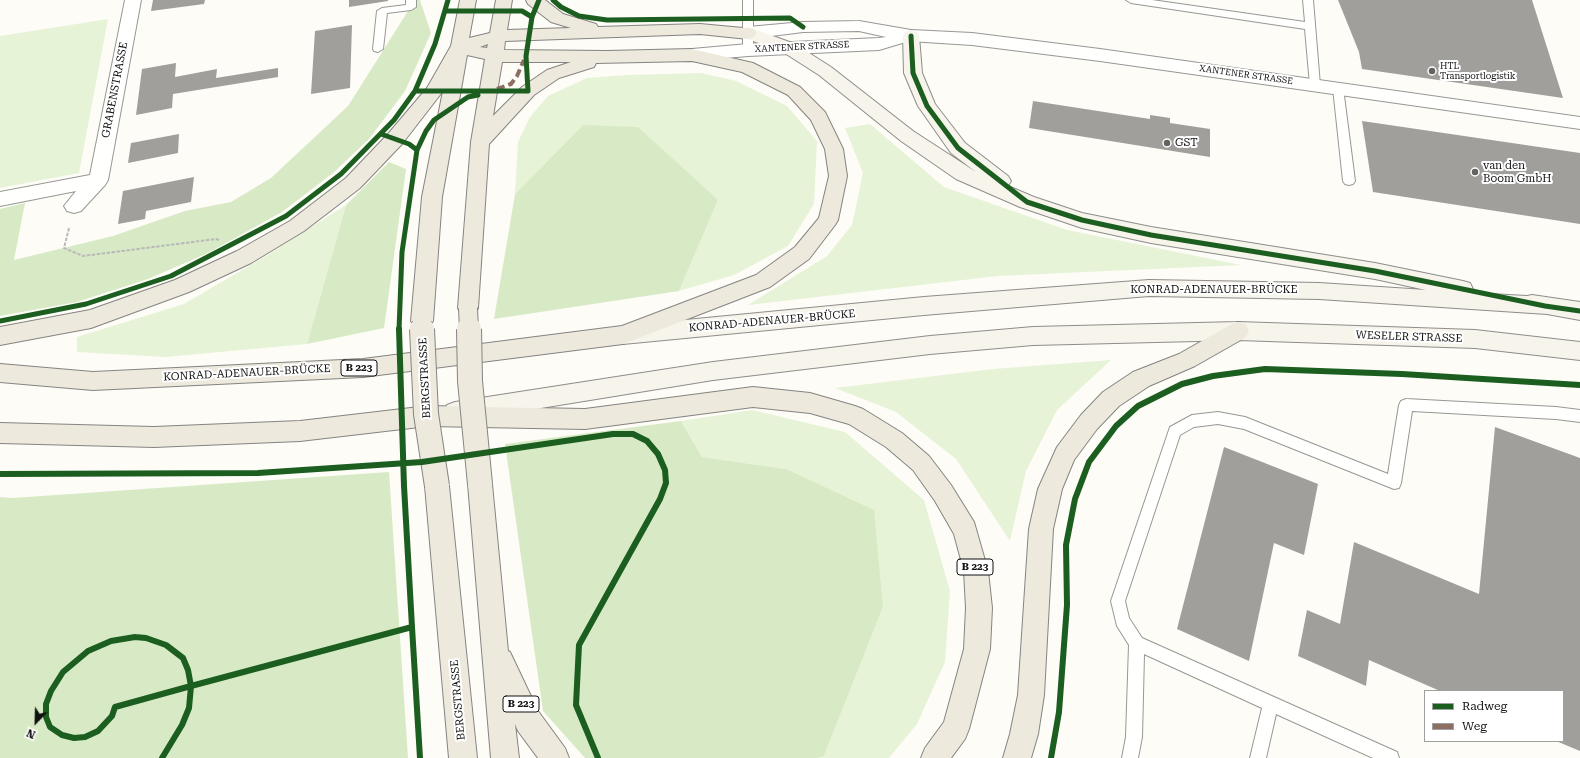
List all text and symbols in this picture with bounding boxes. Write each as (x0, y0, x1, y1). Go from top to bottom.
street label: XANTENER STRASSE (754, 39, 850, 55)
street label: GRABENSTRASSE (99, 41, 131, 139)
place label: HTL Transportlogistik (1440, 61, 1516, 82)
street label: XANTENER STRASSE (1198, 63, 1294, 87)
marker: HTL Transportlogistik (1427, 66, 1437, 76)
place label: GST (1175, 136, 1198, 150)
marker: GST (1162, 138, 1172, 148)
place label: van den Boom GmbH (1483, 159, 1551, 185)
marker: van den Boom GmbH (1470, 167, 1480, 177)
street label: KONRAD-ADENAUER-BRÜCKE (1130, 283, 1298, 297)
street label: KONRAD-ADENAUER-BRÜCKE (688, 307, 856, 335)
street label: WESELER STRASSE (1355, 329, 1463, 345)
street label: BERGSTRASSE (416, 337, 434, 419)
road number: B 223 (341, 360, 377, 376)
street label: KONRAD-ADENAUER-BRÜCKE (163, 362, 331, 384)
road number: B 223 (957, 559, 993, 575)
street label: BERGSTRASSE (448, 659, 468, 741)
legend (1424, 690, 1564, 742)
road number: B 223 (503, 696, 539, 712)
text: Radweg (1462, 699, 1507, 713)
north arrow (16, 702, 56, 742)
text: Weg (1462, 719, 1487, 733)
text: N (25, 726, 38, 741)

